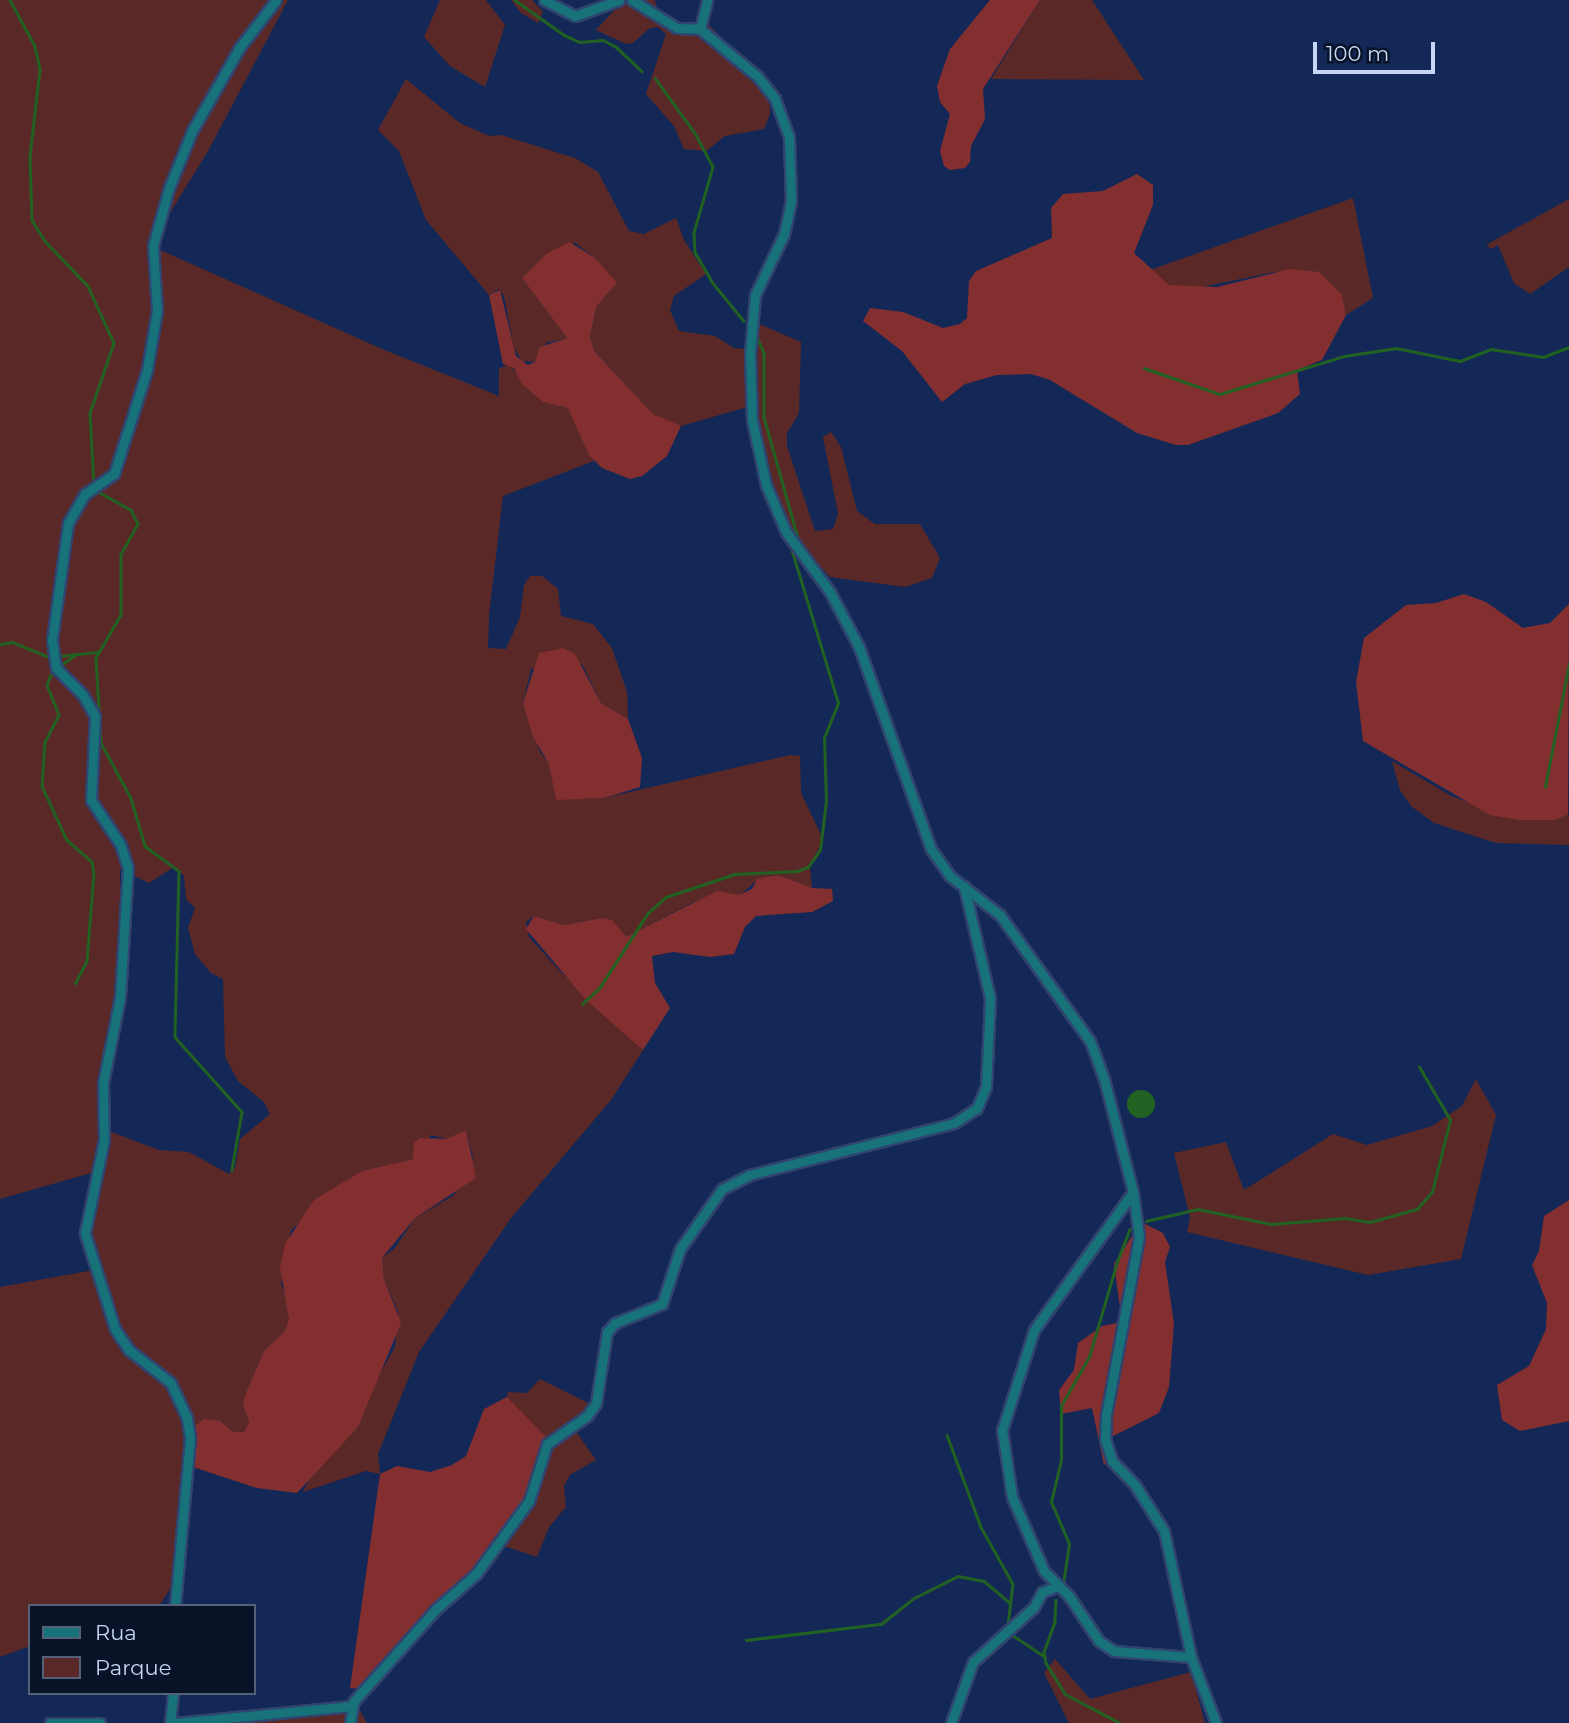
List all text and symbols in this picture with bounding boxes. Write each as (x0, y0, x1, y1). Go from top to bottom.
scale bar (1317, 28, 1440, 72)
text: 100 m (1326, 41, 1389, 66)
legend (28, 1604, 256, 1695)
text: Rua (95, 1620, 137, 1645)
text: Parque (95, 1655, 171, 1680)

